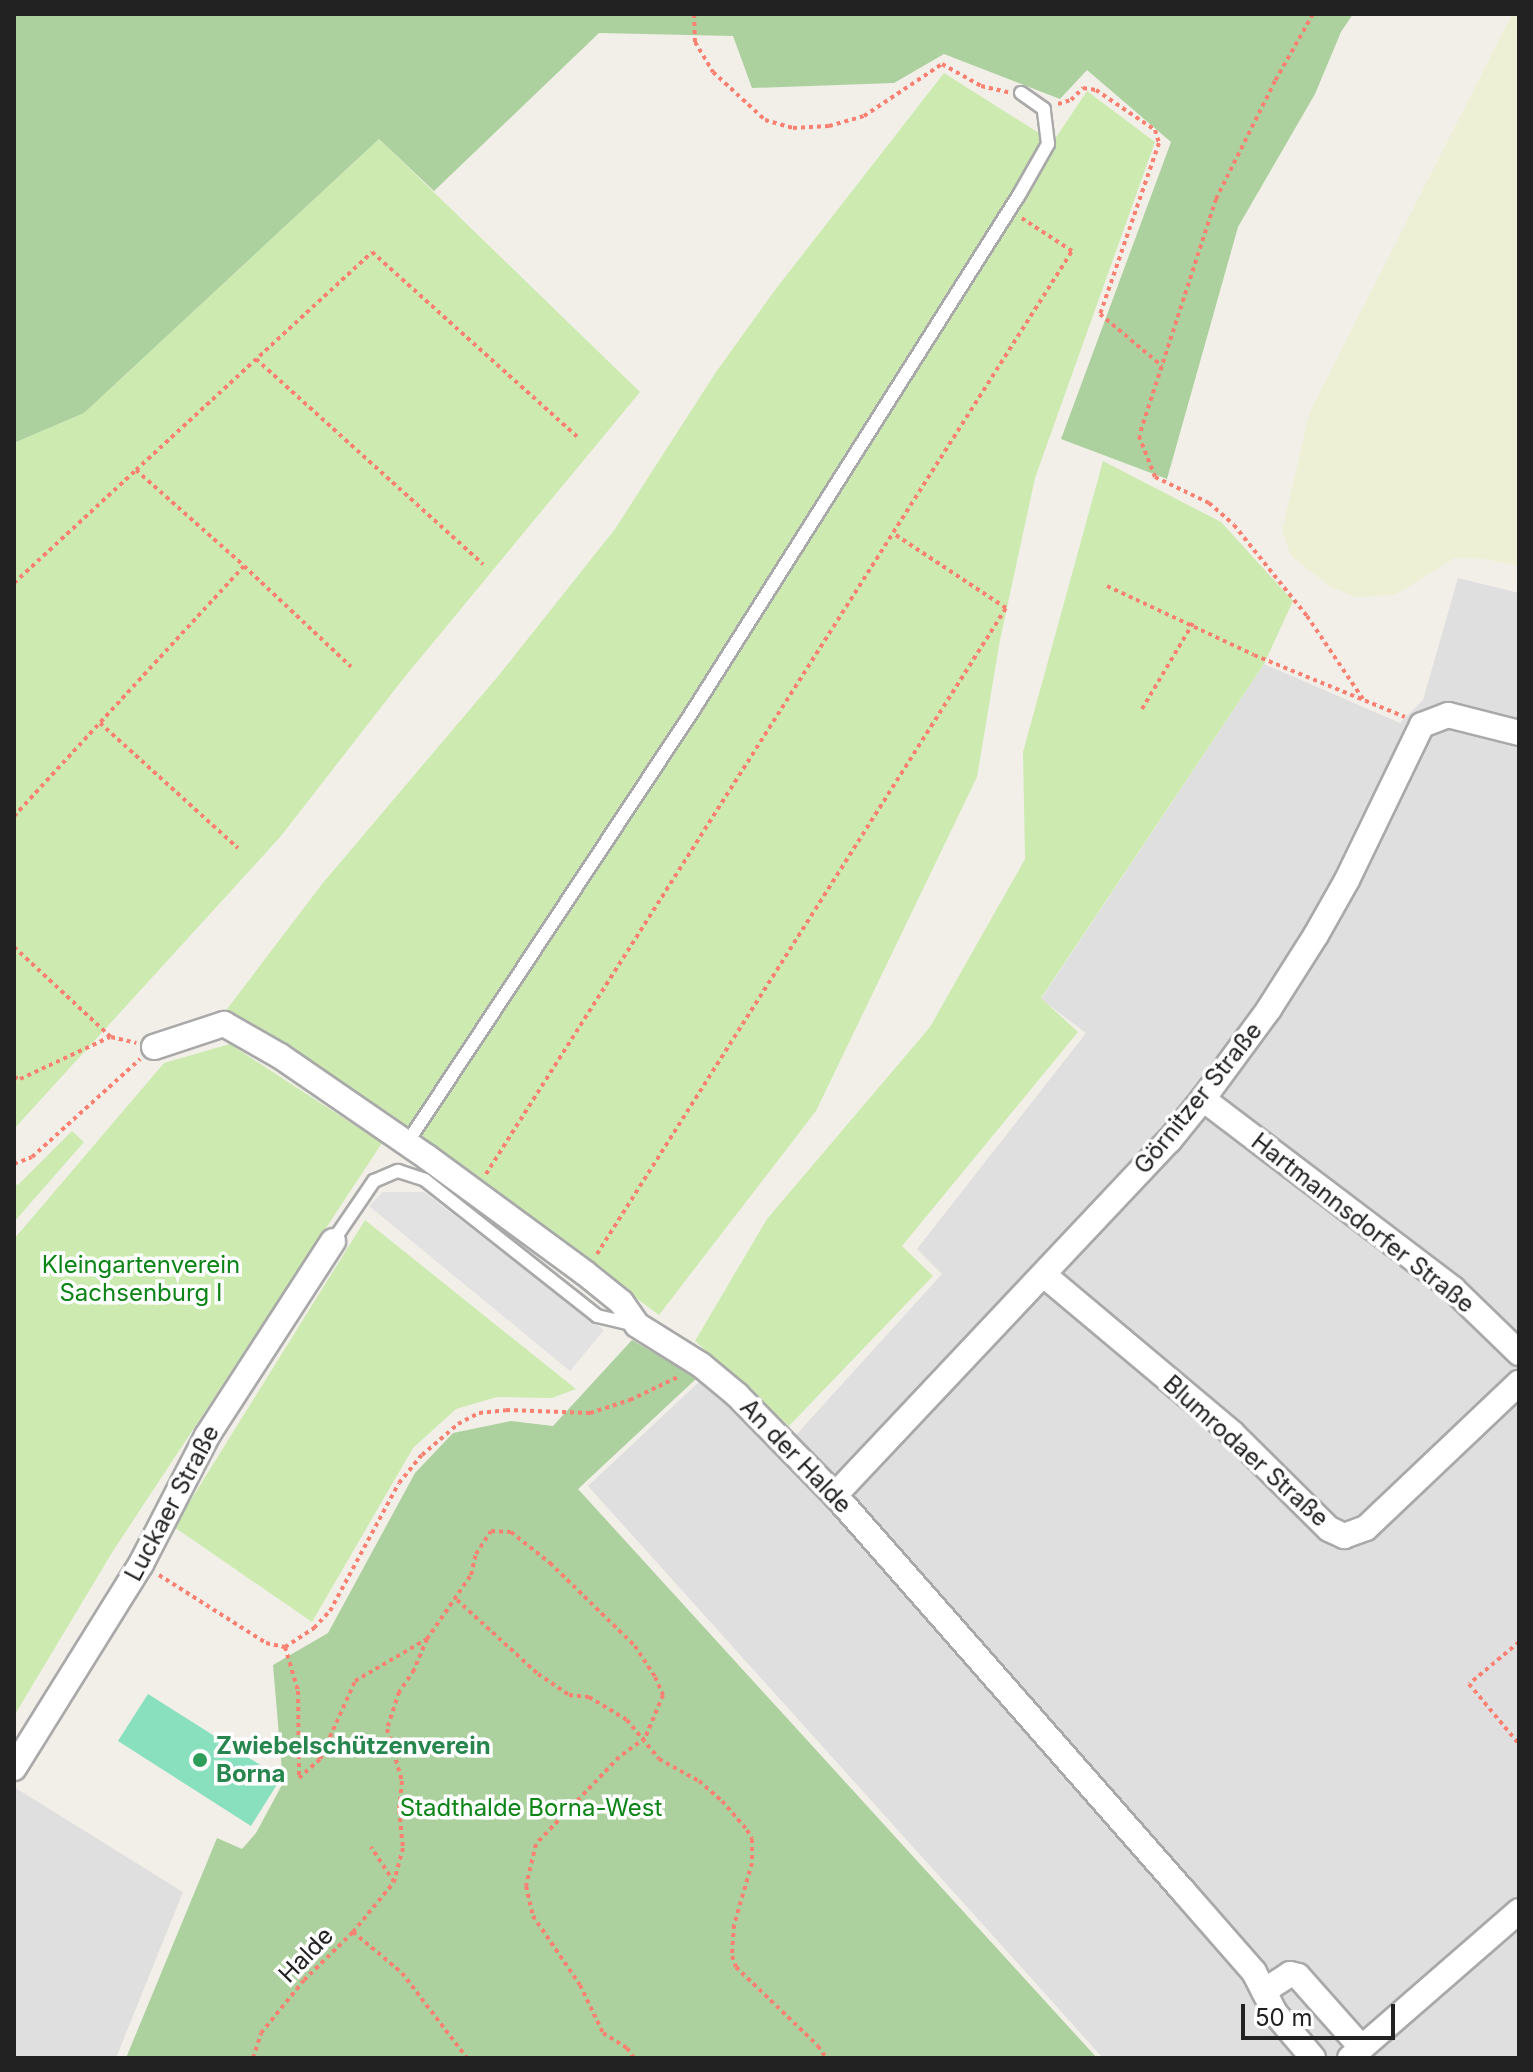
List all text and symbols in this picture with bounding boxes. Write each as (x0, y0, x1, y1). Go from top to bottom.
street label: Görnitzer Straße (1128, 1016, 1268, 1180)
street label: Hartmannsdorfer Straße (1246, 1127, 1480, 1319)
park label: Kleingartenverein Sachsenburg I (42, 1251, 240, 1307)
street label: Blumrodaer Straße (1157, 1369, 1335, 1533)
street label: An der Halde (734, 1393, 858, 1519)
street label: Luckaer Straße (119, 1420, 225, 1586)
place label: Zwiebelschützenverein Borna (216, 1732, 491, 1788)
marker: Zwiebelschützenverein Borna (191, 1751, 209, 1769)
park label: Stadthalde Borna-West (400, 1794, 662, 1822)
street label: Halde (273, 1921, 339, 1989)
scale bar (1245, 1988, 1399, 2038)
text: 50 m (1255, 2003, 1313, 2032)

